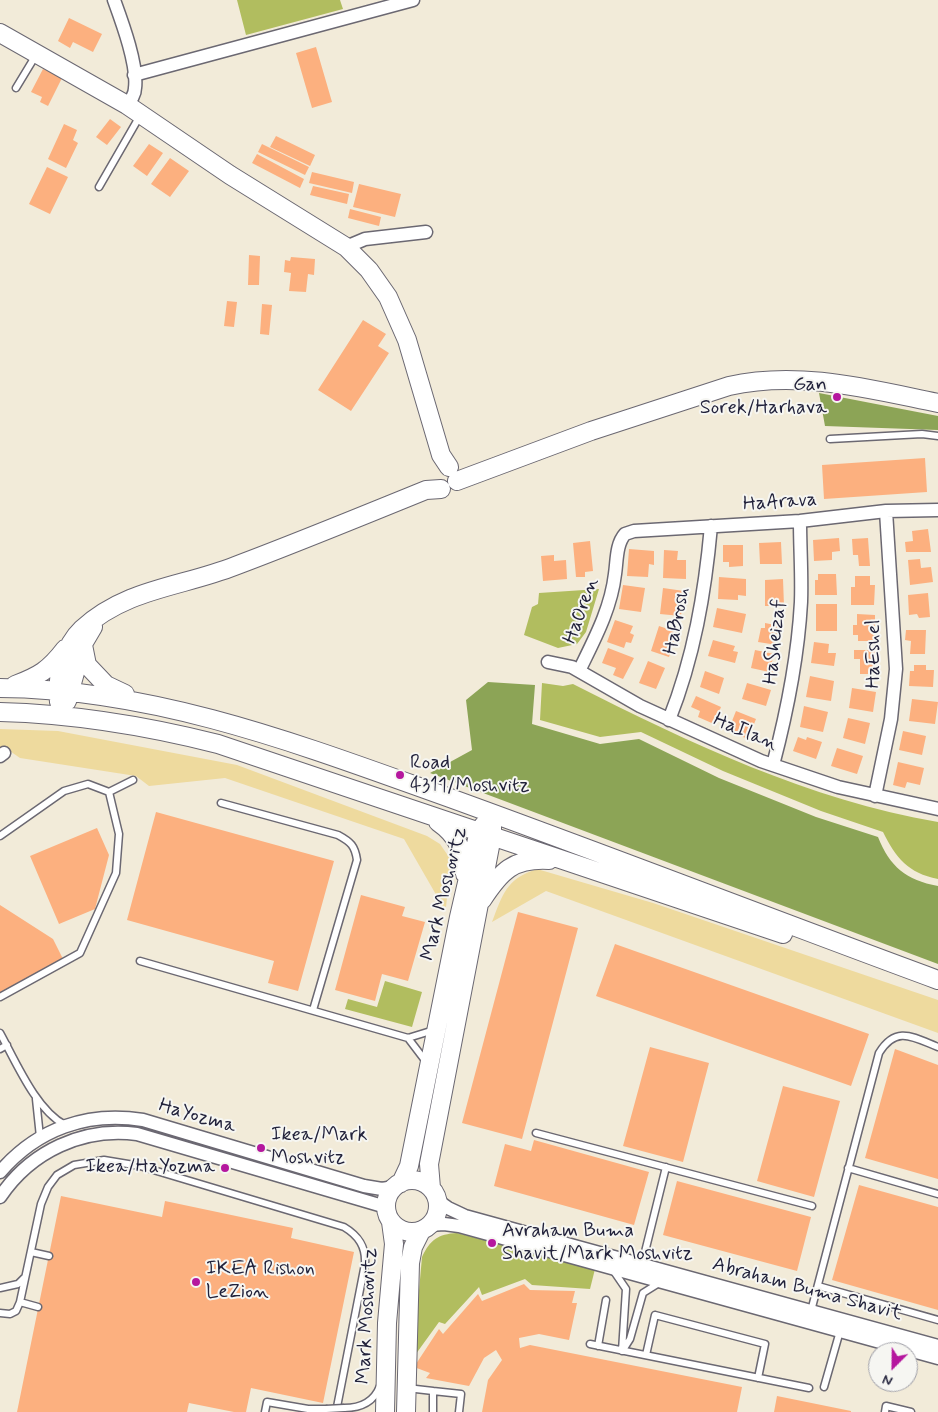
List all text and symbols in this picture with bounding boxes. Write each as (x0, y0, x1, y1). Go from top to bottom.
place label: Gan Sorek/Harhava (700, 374, 827, 421)
marker: Gan Sorek/Harhava (831, 391, 843, 403)
street label: HaArava (742, 488, 818, 518)
street label: HaOren (559, 575, 605, 647)
street label: HaBrosh (660, 585, 696, 657)
street label: HaSheizaf (760, 598, 792, 686)
street label: HaEshel (863, 619, 887, 689)
street label: HaIlan (709, 709, 781, 757)
place label: Road 4311/Moshvitz (410, 752, 530, 799)
marker: Road 4311/Moshvitz (394, 769, 406, 781)
street label: Mark Moshovitz (417, 825, 473, 963)
street label: HaYozma (156, 1095, 238, 1139)
place label: Ikea/Mark Moshvitz (271, 1124, 367, 1171)
marker: Ikea/Mark Moshvitz (255, 1142, 267, 1154)
place label: Ikea/HaYozma (85, 1156, 215, 1180)
marker: Ikea/HaYozma (219, 1162, 231, 1174)
place label: Avraham Buma Shavit/Mark Moshvitz (502, 1220, 693, 1267)
marker: Avraham Buma Shavit/Mark Moshvitz (486, 1237, 498, 1249)
street label: Mark Moshovitz (352, 1247, 384, 1385)
street label: Abraham Buma Shavit (709, 1253, 905, 1327)
place label: IKEA Rishon LeZion (206, 1258, 315, 1305)
marker: IKEA Rishon LeZion (190, 1276, 202, 1288)
north arrow (868, 1342, 918, 1392)
text: N (880, 1370, 895, 1390)

